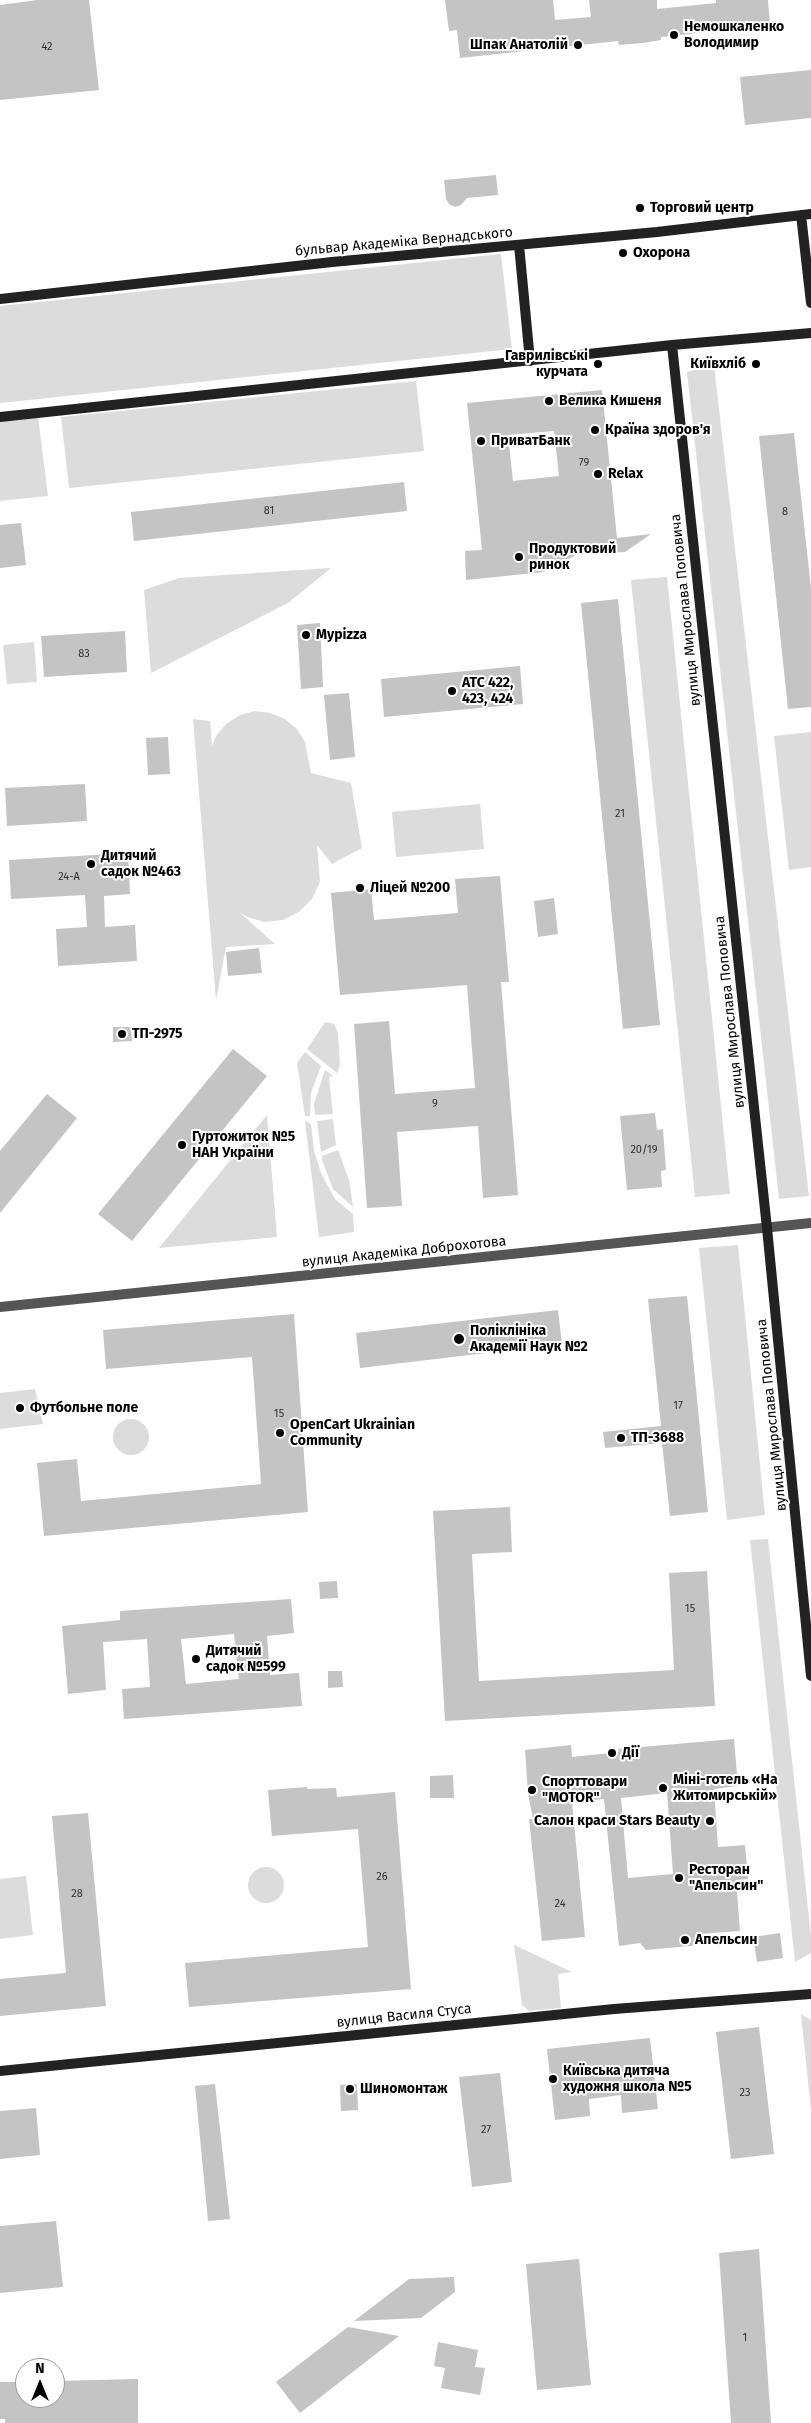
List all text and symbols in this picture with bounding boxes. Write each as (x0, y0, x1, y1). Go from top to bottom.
place label: Немошкаленко Володимир (684, 19, 784, 52)
marker: Немошкаленко Володимир (668, 29, 680, 41)
place label: Шпак Анатолій (470, 37, 568, 53)
marker: Шпак Анатолій (572, 39, 584, 51)
house number: 42 (41, 40, 53, 54)
place label: Торговий центр (650, 200, 754, 216)
marker: Торговий центр (634, 202, 646, 214)
street label: бульвар Академіка Вернадського (294, 224, 514, 260)
place label: Охорона (633, 245, 690, 261)
marker: Охорона (617, 247, 629, 259)
place label: Гаврилівські курчата (505, 348, 588, 381)
place label: Київхліб (690, 356, 746, 372)
marker: Гаврилівські курчата (592, 358, 604, 370)
marker: Київхліб (750, 358, 762, 370)
place label: Велика Кишеня (559, 393, 662, 409)
marker: Велика Кишеня (543, 395, 555, 407)
place label: Країна здоров'я (605, 422, 710, 438)
marker: Країна здоров'я (589, 424, 601, 436)
place label: ПриватБанк (491, 433, 570, 449)
marker: ПриватБанк (475, 435, 487, 447)
house number: 79 (579, 456, 589, 470)
place label: Relax (608, 466, 643, 482)
marker: Relax (592, 468, 604, 480)
house number: 81 (264, 504, 274, 518)
house number: 8 (782, 505, 788, 519)
street label: вулиця Мирослава Поповича (668, 513, 704, 707)
place label: Продуктовий ринок (529, 541, 616, 574)
marker: Продуктовий ринок (513, 551, 525, 563)
place label: Mypizza (316, 627, 367, 643)
marker: Mypizza (300, 629, 312, 641)
house number: 83 (78, 647, 90, 661)
place label: АТС 422, 423, 424 (462, 675, 513, 708)
marker: АТС 422, 423, 424 (446, 685, 458, 697)
house number: 21 (615, 807, 625, 821)
place label: Дитячий садок №463 (101, 848, 181, 880)
marker: Дитячий садок №463 (85, 858, 97, 870)
house number: 24-А (58, 870, 80, 884)
place label: Ліцей №200 (370, 880, 450, 896)
marker: Ліцей №200 (354, 882, 366, 894)
street label: вулиця Мирослава Поповича (712, 915, 748, 1109)
place label: ТП-2975 (132, 1026, 183, 1042)
marker: ТП-2975 (116, 1028, 128, 1040)
house number: 9 (432, 1097, 438, 1111)
place label: Гуртожиток №5 НАН України (192, 1129, 295, 1162)
marker: Гуртожиток №5 НАН України (176, 1139, 188, 1151)
house number: 20/19 (630, 1143, 658, 1157)
street label: вулиця Академіка Доброхотова (301, 1233, 507, 1271)
street label: вулиця Мирослава Поповича (754, 1318, 790, 1512)
place label: Поліклініка Академії Наук №2 (470, 1323, 588, 1355)
marker: Поліклініка Академії Наук №2 (452, 1332, 466, 1346)
house number: 17 (673, 1399, 683, 1413)
place label: Футбольне поле (30, 1400, 138, 1416)
marker: Футбольне поле (14, 1402, 26, 1414)
house number: 15 (274, 1407, 284, 1421)
place label: OpenCart Ukrainian Community (290, 1417, 415, 1450)
marker: OpenCart Ukrainian Community (274, 1427, 286, 1439)
place label: ТП-3688 (631, 1430, 684, 1446)
marker: ТП-3688 (615, 1432, 627, 1444)
house number: 15 (685, 1602, 695, 1616)
place label: Дитячий садок №599 (206, 1643, 286, 1675)
marker: Дитячий садок №599 (190, 1653, 202, 1665)
place label: Дії (622, 1745, 639, 1761)
marker: Дії (606, 1747, 618, 1759)
place label: Міні-готель «На Житомирській» (673, 1772, 778, 1804)
place label: Спорттовари "MOTOR" (542, 1774, 627, 1806)
marker: Міні-готель «На Житомирській» (657, 1782, 669, 1794)
marker: Спорттовари "MOTOR" (526, 1784, 538, 1796)
place label: Салон краси Stars Beauty (534, 1813, 700, 1829)
marker: Салон краси Stars Beauty (704, 1815, 716, 1827)
place label: Ресторан "Апельсин" (689, 1862, 763, 1894)
house number: 26 (376, 1870, 388, 1884)
marker: Ресторан "Апельсин" (673, 1872, 685, 1884)
house number: 28 (71, 1887, 83, 1901)
house number: 24 (555, 1897, 565, 1911)
place label: Апельсин (695, 1932, 757, 1948)
marker: Апельсин (679, 1934, 691, 1946)
street label: вулиця Василя Стуса (336, 2001, 472, 2031)
place label: Київська дитяча художня школа №5 (563, 2063, 692, 2096)
marker: Київська дитяча художня школа №5 (547, 2073, 559, 2085)
place label: Шиномонтаж (360, 2081, 447, 2097)
marker: Шиномонтаж (344, 2083, 356, 2095)
house number: 23 (740, 2086, 750, 2100)
house number: 27 (481, 2123, 491, 2137)
house number: 1 (743, 2331, 747, 2345)
north arrow (15, 2358, 65, 2408)
text: N (35, 2360, 45, 2377)

